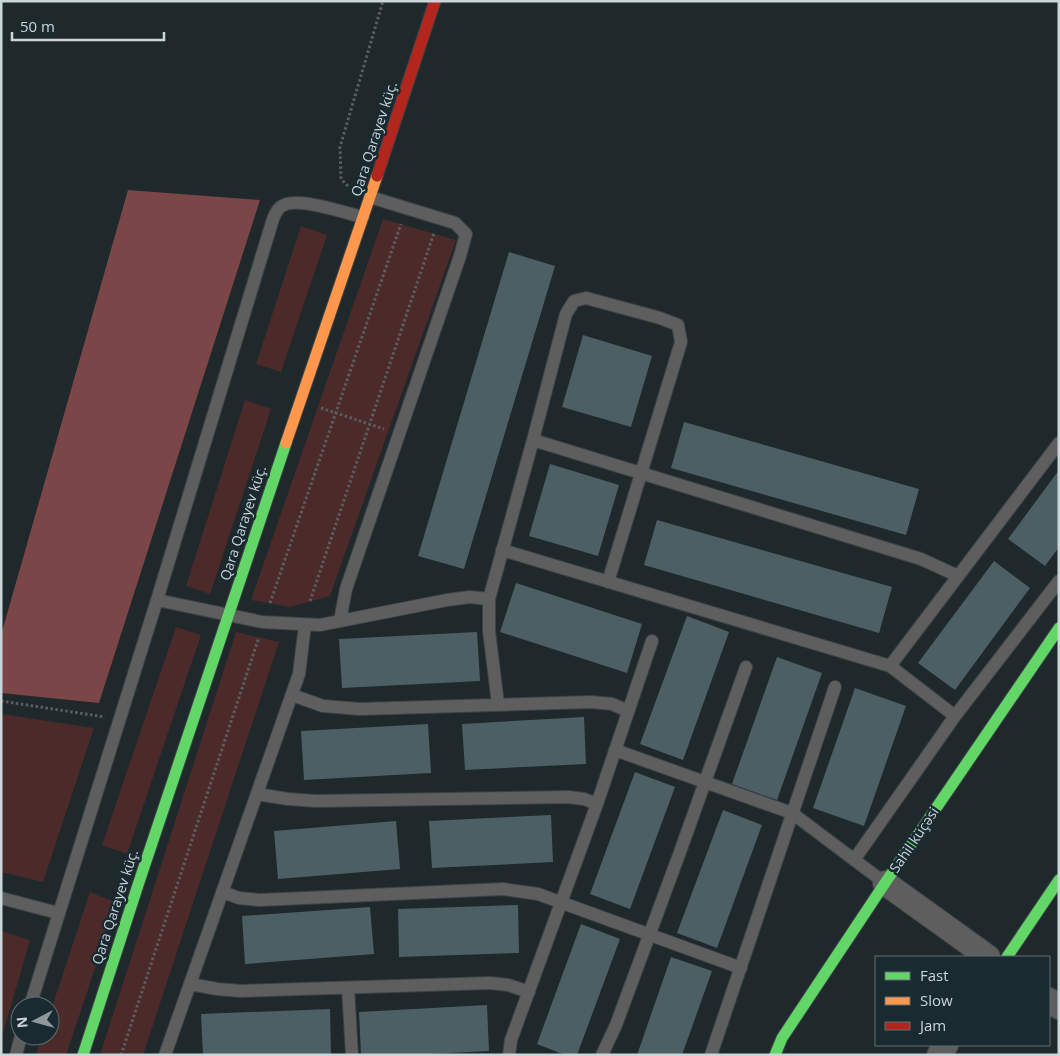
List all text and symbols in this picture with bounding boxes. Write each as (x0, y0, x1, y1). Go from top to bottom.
scale bar (12, 10, 165, 42)
text: 50 m (20, 16, 55, 36)
street label: Qara Qarayev küç. (346, 79, 401, 199)
street label: Qara Qarayev küç. (215, 463, 270, 583)
street label: Sahil küçəsi (885, 803, 943, 876)
street label: Qara Qarayev küç. (87, 847, 142, 967)
legend (875, 956, 1050, 1046)
text: Fast (920, 965, 949, 985)
text: Slow (920, 990, 953, 1010)
north arrow (10, 996, 60, 1046)
text: Jam (918, 1015, 946, 1035)
text: N (12, 1016, 32, 1029)

